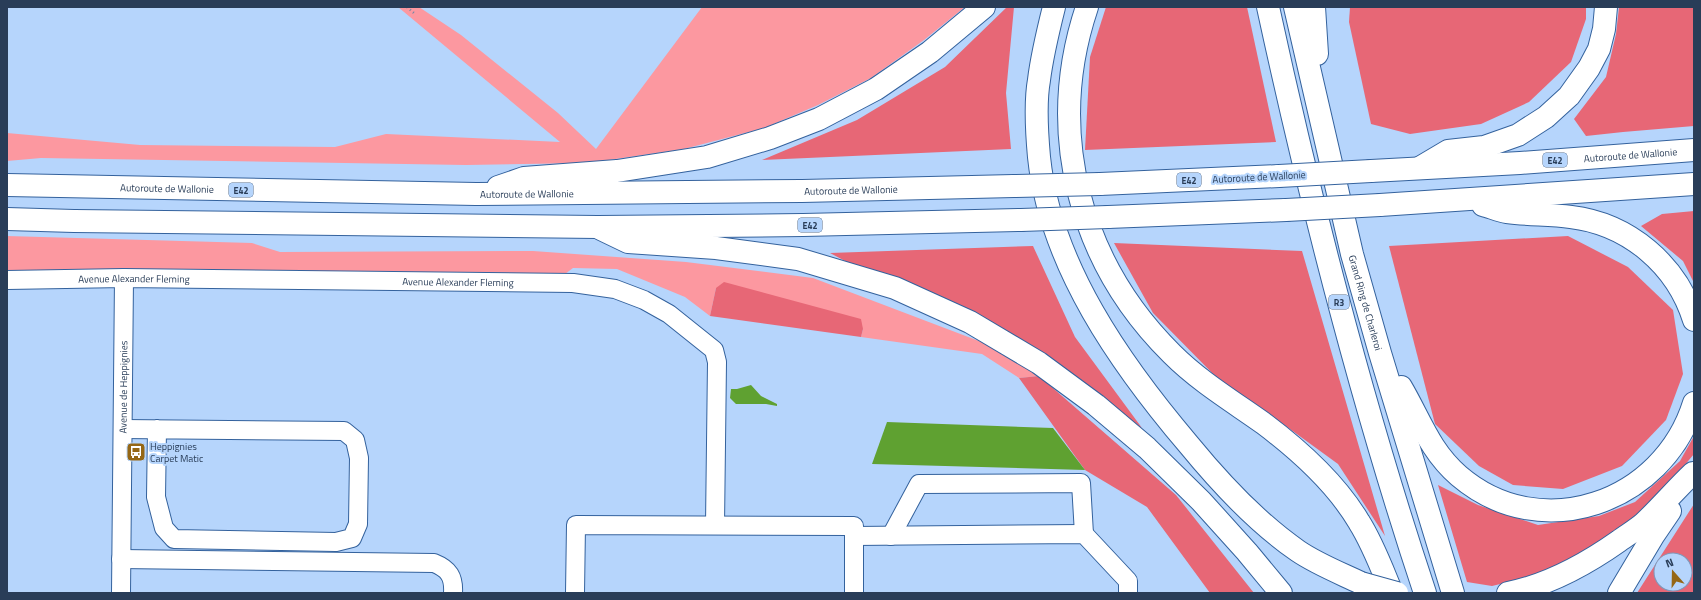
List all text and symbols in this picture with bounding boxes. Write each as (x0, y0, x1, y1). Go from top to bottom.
street label: Autoroute de Wallonie (1583, 144, 1678, 166)
road number: E42 (1543, 153, 1567, 167)
street label: Autoroute de Wallonie (1212, 167, 1306, 187)
road number: E42 (1177, 173, 1201, 187)
street label: Autoroute de Wallonie (120, 180, 214, 196)
street label: Autoroute de Wallonie (804, 181, 898, 198)
road number: E42 (229, 183, 253, 197)
street label: Autoroute de Wallonie (480, 186, 574, 201)
road number: E42 (798, 218, 822, 232)
street label: Grand Ring de Charleroi (1345, 253, 1386, 352)
street label: Avenue Alexander Fleming (78, 270, 190, 286)
street label: Avenue Alexander Fleming (402, 274, 514, 290)
road number: R3 (1329, 295, 1349, 309)
street label: Avenue de Heppignies (115, 340, 131, 434)
place label: Heppignies Carpet Matic (150, 439, 203, 466)
bus stop icon: Heppignies Carpet Matic (125, 441, 147, 463)
north arrow (1653, 552, 1693, 592)
text: N (1663, 554, 1676, 571)

